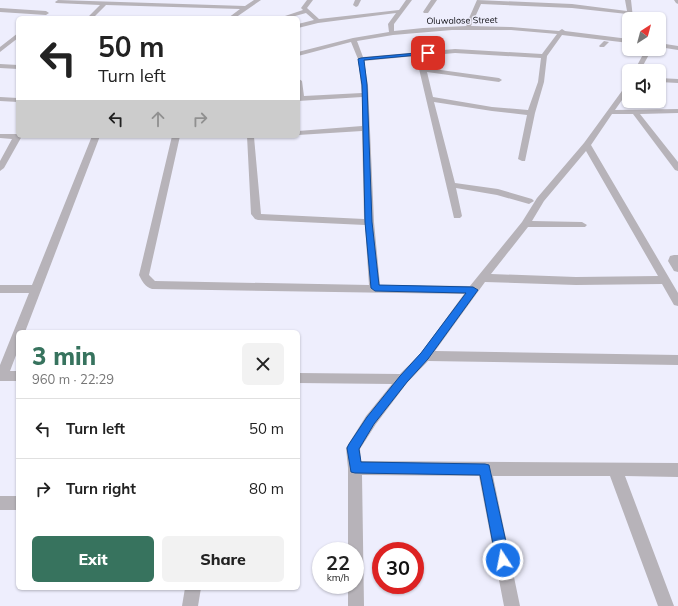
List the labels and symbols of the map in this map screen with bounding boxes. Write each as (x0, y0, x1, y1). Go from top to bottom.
north arrow (622, 12, 666, 56)
street label: Oluwalose Street (426, 14, 498, 26)
pin (411, 36, 445, 70)
position arrow (482, 539, 524, 581)
speed limit sign: 30 (372, 542, 424, 594)

